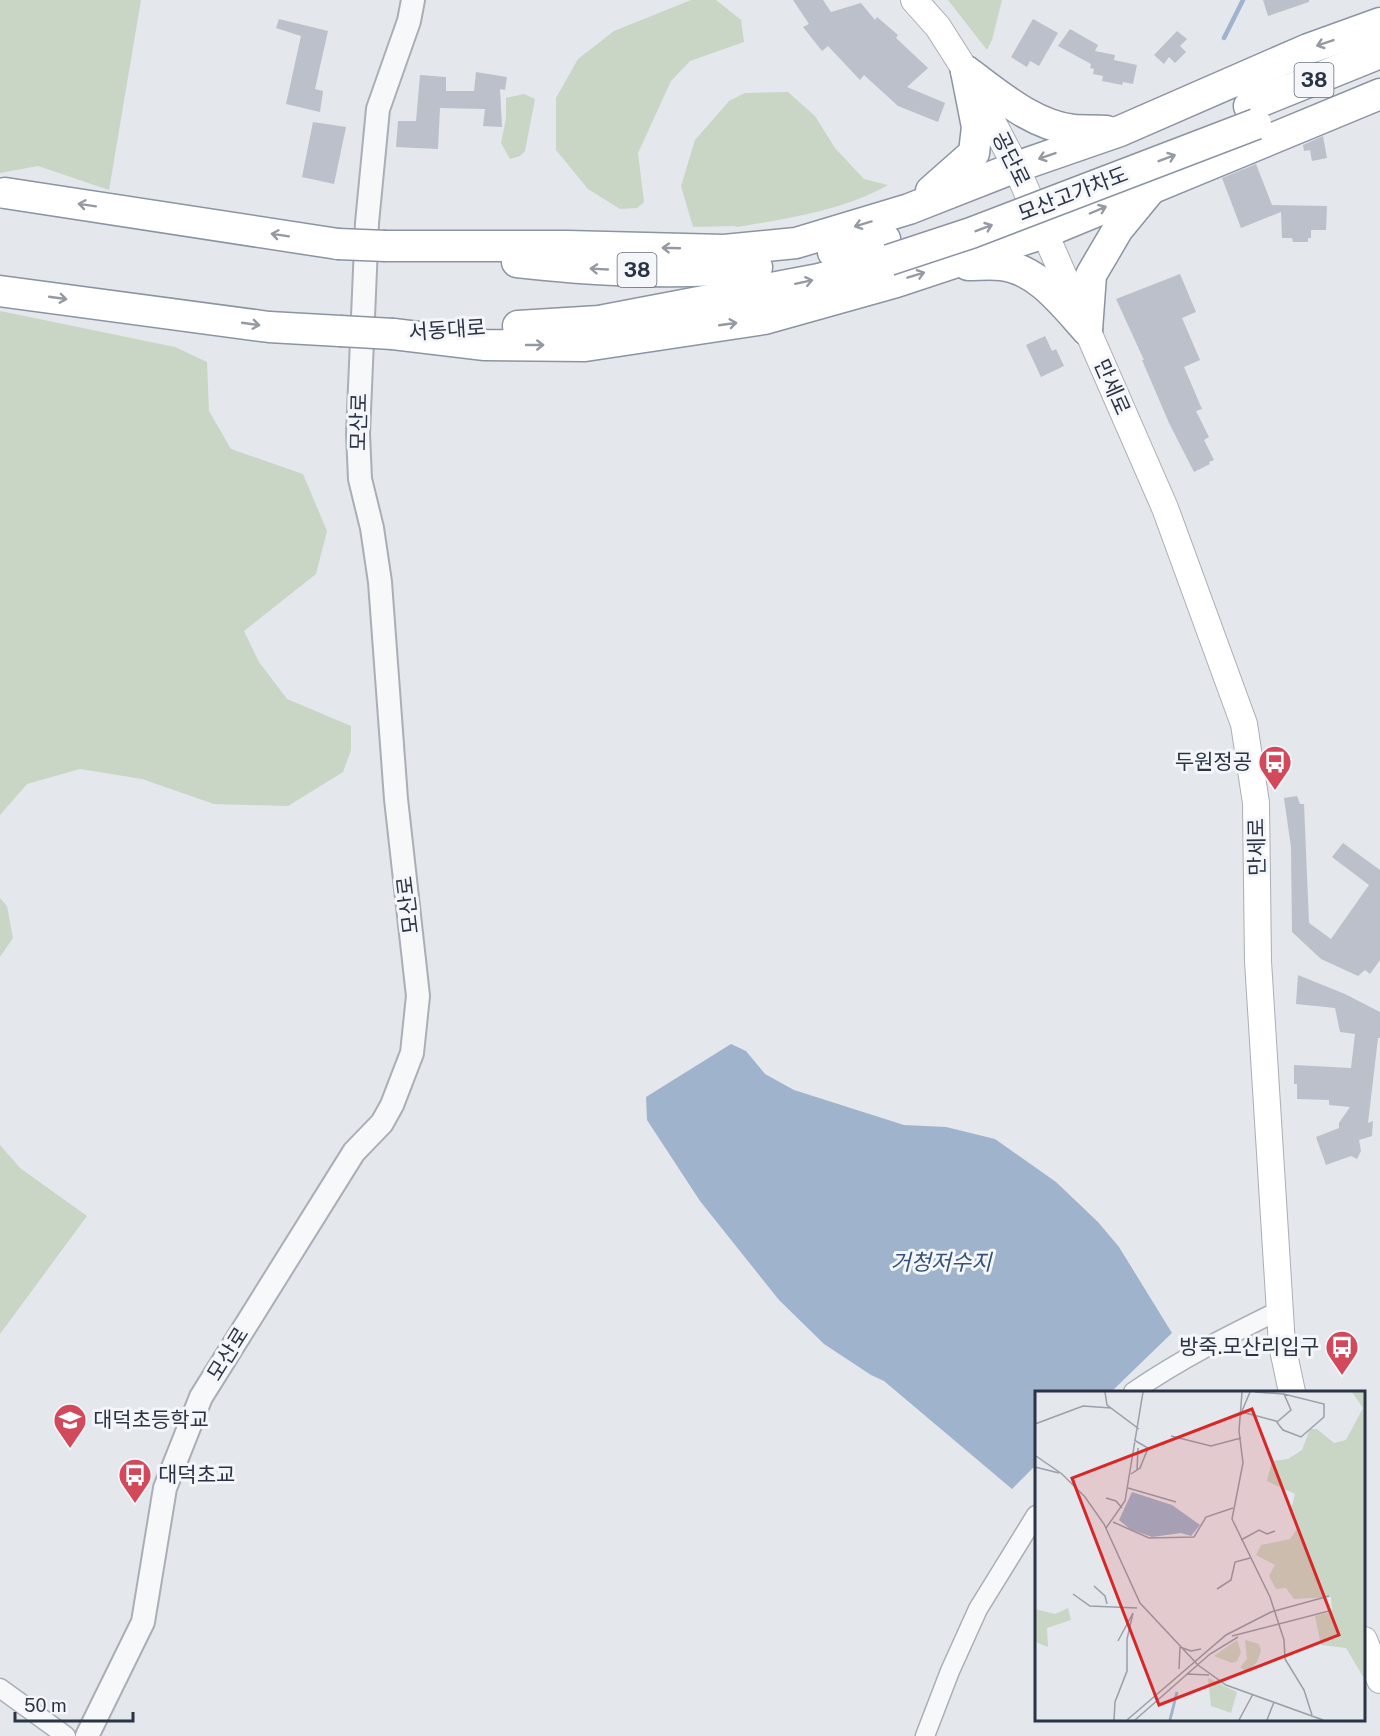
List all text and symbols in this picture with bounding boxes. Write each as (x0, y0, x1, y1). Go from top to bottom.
one-way arrow (1316, 38, 1335, 49)
road number: 38 (1294, 63, 1334, 97)
street label: 공단로 (988, 127, 1035, 190)
one-way arrow (1038, 151, 1057, 162)
one-way arrow (1157, 152, 1175, 163)
street label: 모산고가차도 (1014, 161, 1131, 226)
one-way arrow (78, 200, 98, 211)
one-way arrow (1088, 204, 1107, 215)
one-way arrow (854, 219, 873, 230)
one-way arrow (974, 221, 993, 232)
one-way arrow (271, 230, 291, 241)
one-way arrow (661, 243, 681, 254)
road number: 38 (618, 253, 656, 287)
one-way arrow (590, 263, 610, 274)
one-way arrow (906, 269, 925, 280)
one-way arrow (794, 276, 813, 287)
one-way arrow (48, 293, 67, 304)
street label: 서동대로 (408, 314, 486, 345)
one-way arrow (241, 319, 261, 330)
one-way arrow (718, 319, 737, 330)
one-way arrow (524, 339, 544, 351)
street label: 만세로 (1089, 355, 1136, 418)
street label: 모산로 (345, 393, 372, 451)
bus stop icon: 두원정공 (1257, 744, 1293, 791)
place label: 두원정공 (1175, 749, 1252, 774)
street label: 만세로 (1243, 818, 1270, 876)
street label: 모산로 (392, 875, 423, 935)
water label: 거청저수지 (890, 1249, 993, 1275)
street label: 모산로 (202, 1323, 254, 1385)
bus stop icon: 방죽.모산리입구 (1324, 1329, 1360, 1376)
place label: 방죽.모산리입구 (1179, 1334, 1319, 1359)
inset map (1035, 1391, 1365, 1721)
school or university icon: 대덕초등학교 (52, 1402, 88, 1449)
place label: 대덕초등학교 (93, 1407, 209, 1432)
bus stop icon: 대덕초교 (117, 1457, 153, 1504)
place label: 대덕초교 (158, 1462, 235, 1487)
scale bar (15, 1685, 134, 1723)
text: 50 m (24, 1695, 67, 1716)

